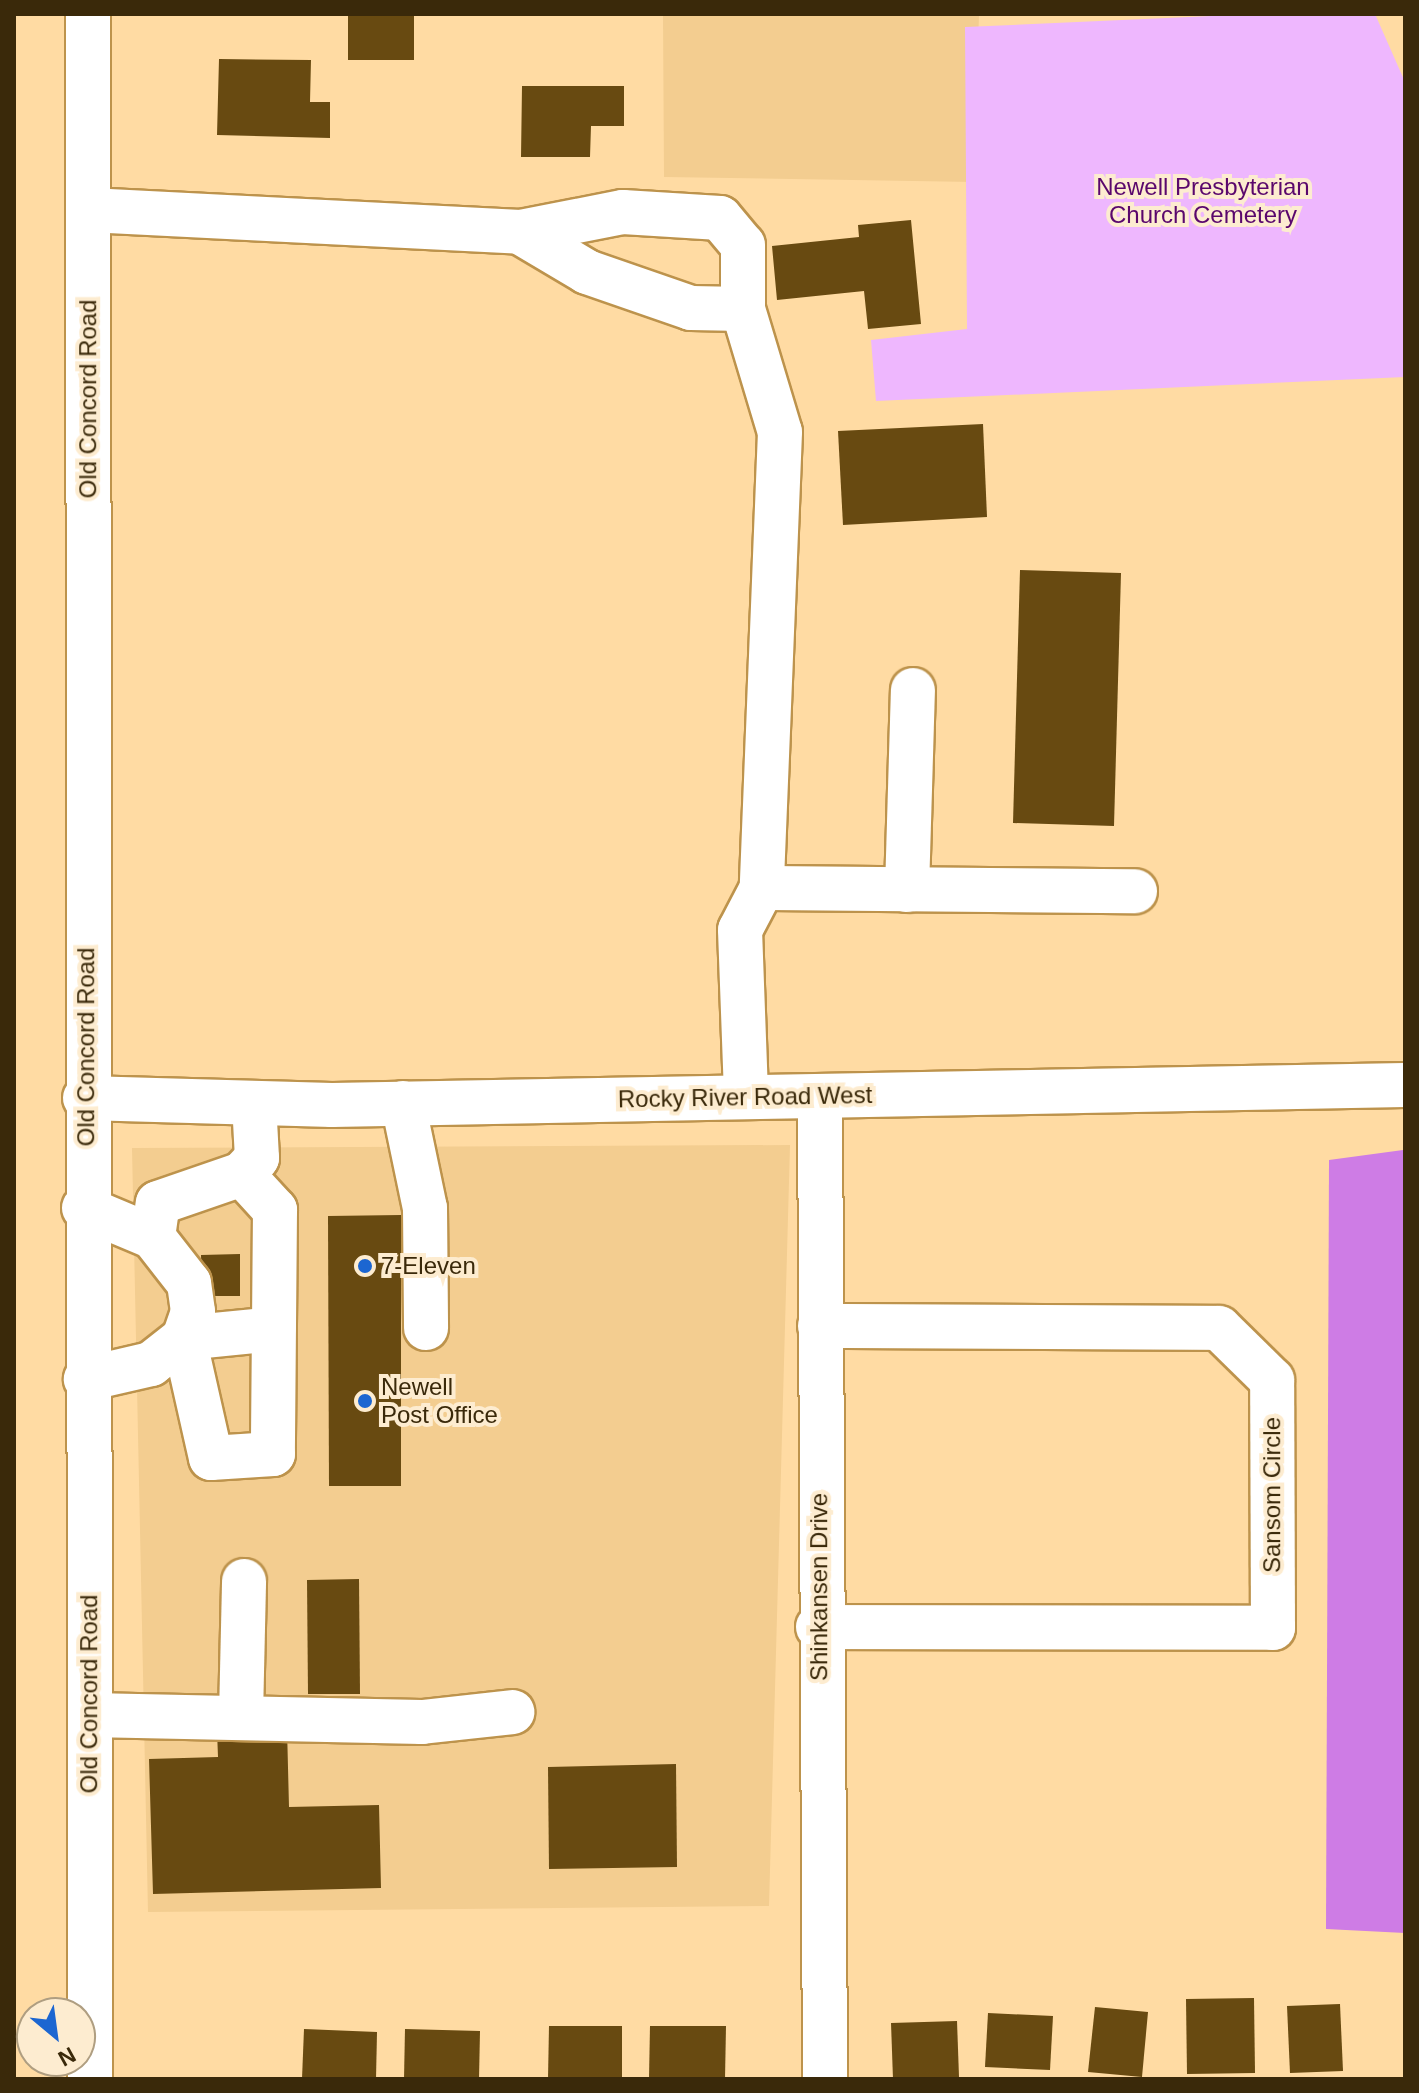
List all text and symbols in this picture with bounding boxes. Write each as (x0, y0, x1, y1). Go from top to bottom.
park label: Newell Presbyterian Church Cemetery (1096, 173, 1310, 229)
street label: Old Concord Road (74, 300, 102, 498)
street label: Old Concord Road (72, 948, 100, 1146)
street label: Rocky River Road West (618, 1080, 872, 1114)
place label: 7-Eleven (381, 1252, 476, 1280)
marker: 7-Eleven (356, 1257, 374, 1275)
place label: Newell Post Office (381, 1373, 498, 1429)
marker: Newell Post Office (356, 1392, 374, 1410)
street label: Sansom Circle (1258, 1417, 1286, 1573)
street label: Shinkansen Drive (805, 1493, 833, 1681)
street label: Old Concord Road (75, 1595, 103, 1793)
north arrow (16, 1997, 96, 2077)
text: N (54, 2042, 80, 2071)

